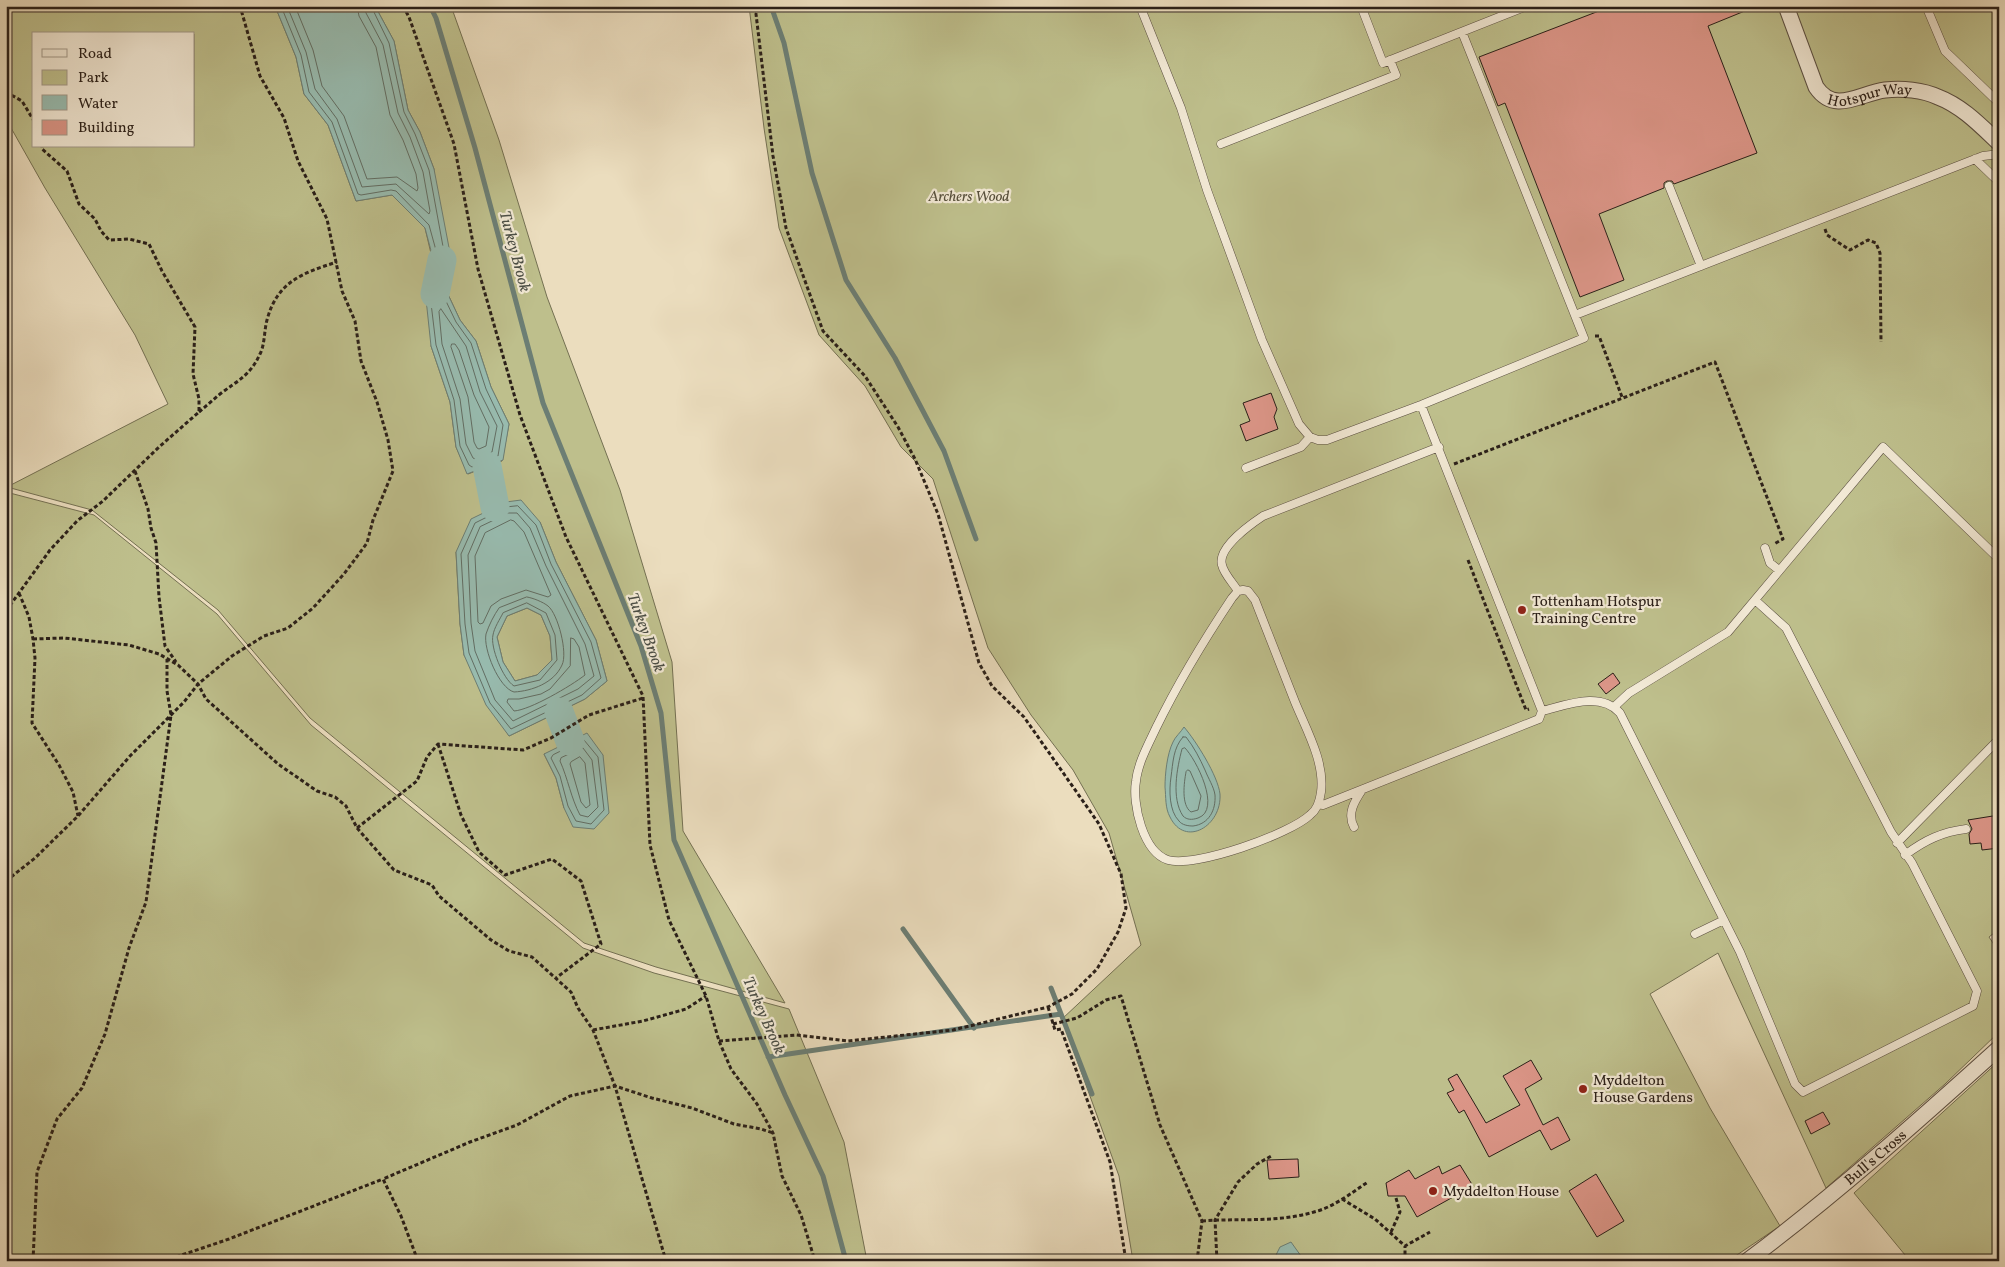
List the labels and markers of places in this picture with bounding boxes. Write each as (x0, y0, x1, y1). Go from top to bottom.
place label: Tottenham Hotspur Training Centre (1532, 592, 1661, 630)
marker: Tottenham Hotspur Training Centre (1516, 604, 1528, 616)
place label: Myddelton House Gardens (1593, 1071, 1693, 1109)
marker: Myddelton House Gardens (1577, 1083, 1589, 1095)
place label: Myddelton House (1443, 1182, 1559, 1203)
marker: Myddelton House (1427, 1185, 1439, 1197)

